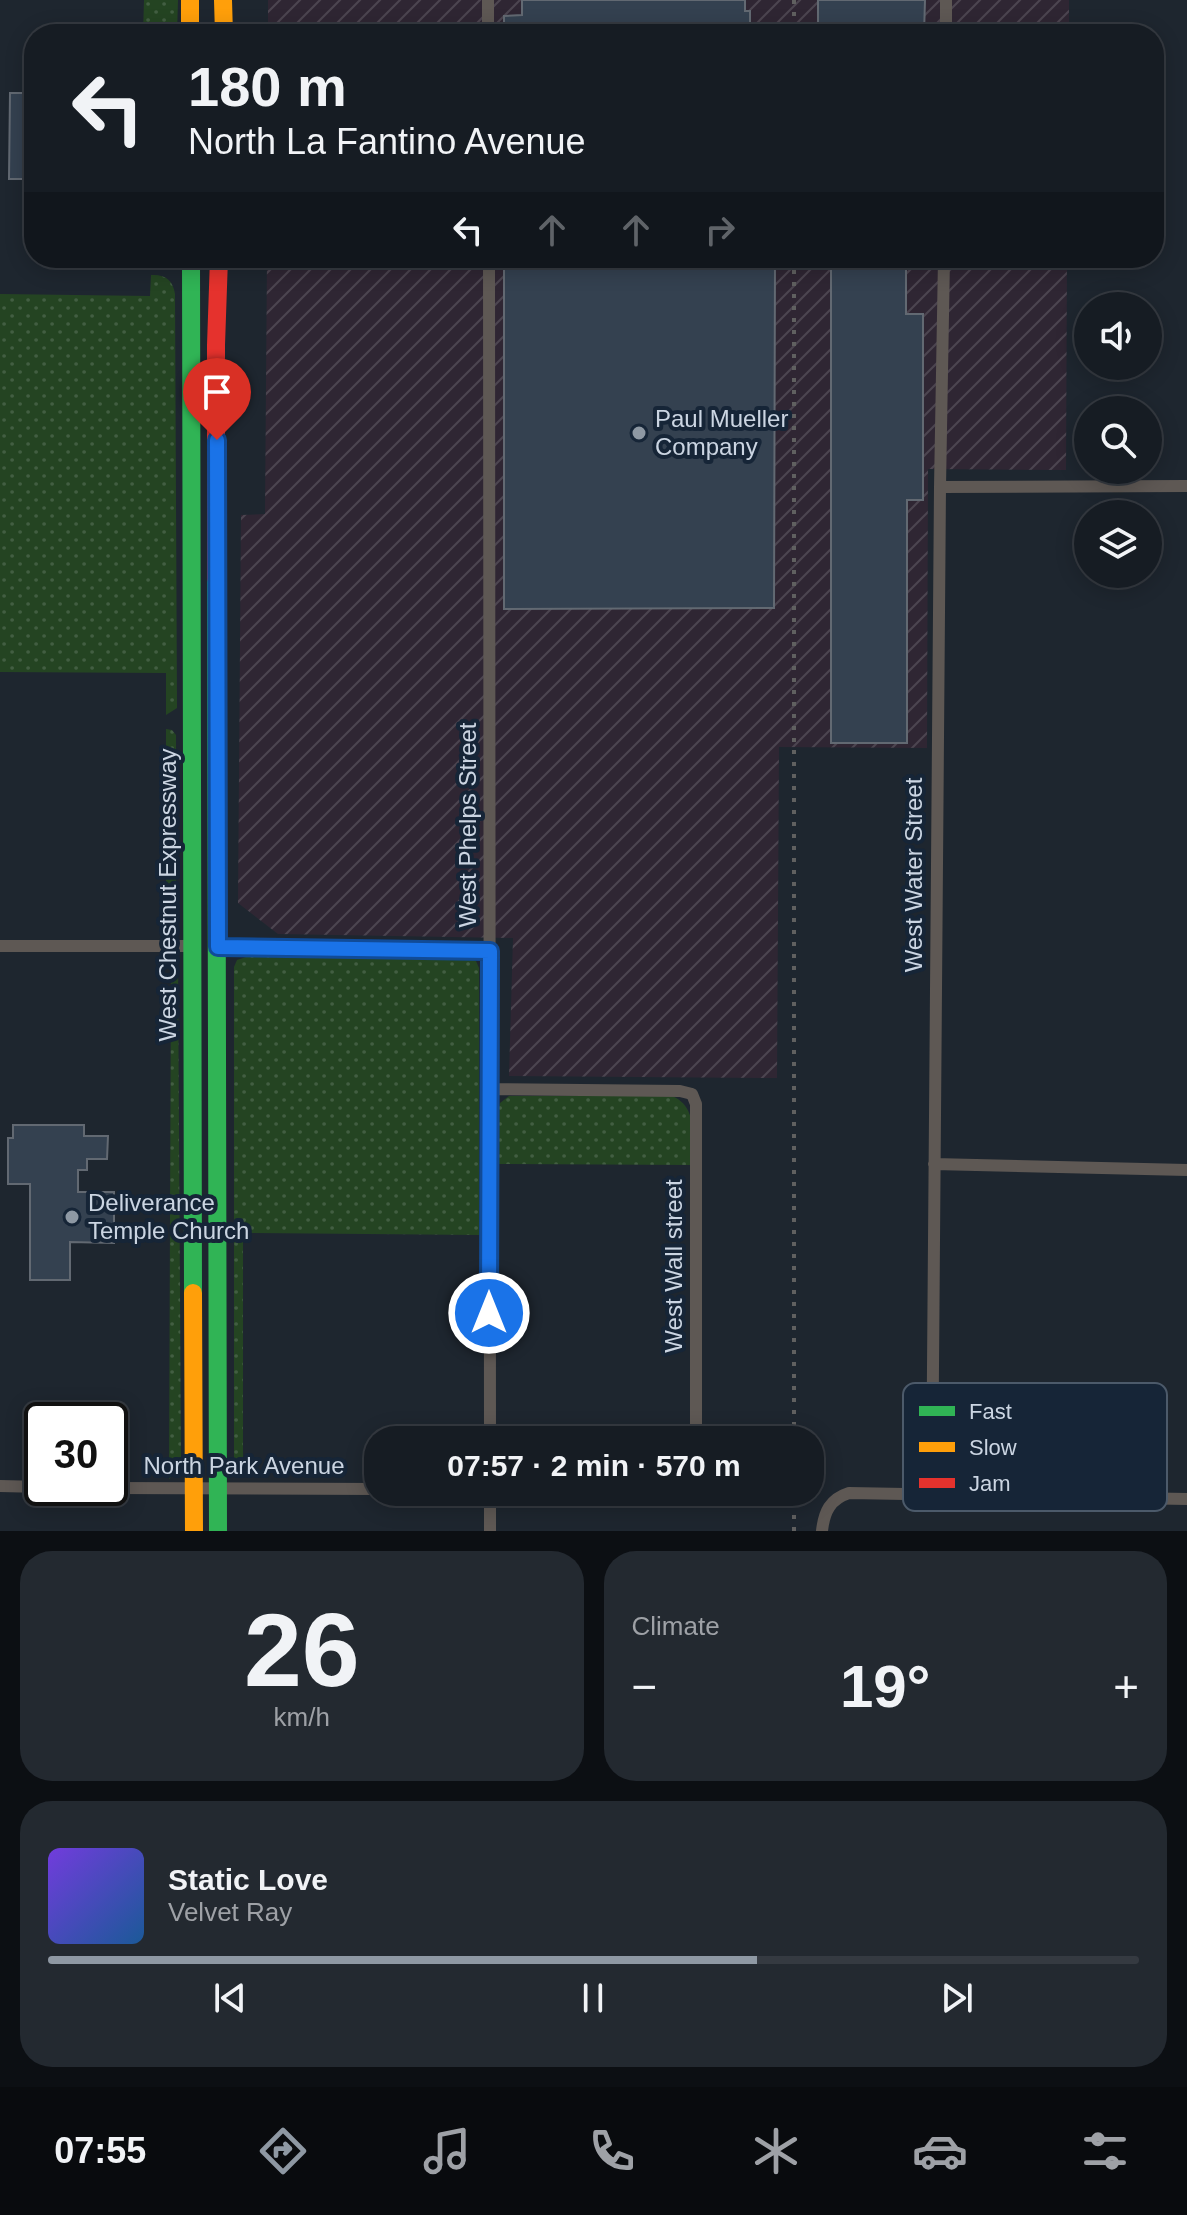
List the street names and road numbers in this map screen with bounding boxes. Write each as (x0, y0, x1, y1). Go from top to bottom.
street label: West Phelps Street (454, 722, 481, 927)
street label: West Chestnut Expressway (154, 748, 181, 1042)
street label: West Water Street (900, 777, 927, 972)
street label: West Wall street (660, 1179, 687, 1353)
street label: North Park Avenue (143, 1452, 345, 1479)

